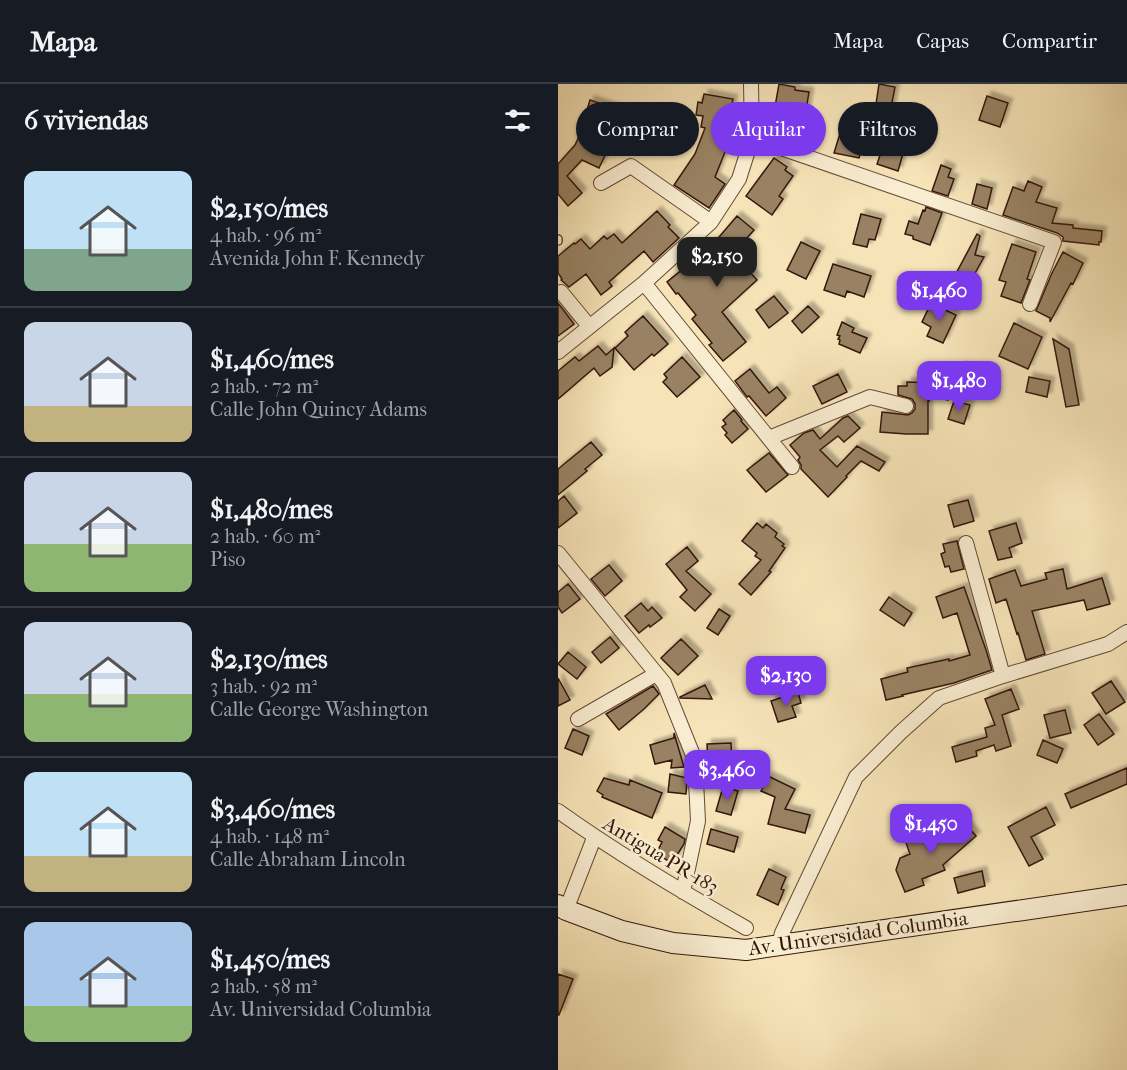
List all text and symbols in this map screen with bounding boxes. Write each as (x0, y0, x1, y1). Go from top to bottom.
text: Mapa (30, 25, 97, 58)
text: Mapa (833, 29, 883, 53)
text: Capas (916, 29, 969, 53)
text: Compartir (1002, 29, 1097, 53)
chip: Comprar (576, 102, 699, 156)
chip: Alquilar (711, 102, 826, 156)
chip: Filtros (838, 102, 938, 156)
icon: filters (501, 104, 534, 137)
text: 6 viviendas (24, 105, 148, 136)
text: $2,150/mes (210, 193, 328, 224)
icon: home (72, 195, 144, 267)
text: 4 hab. · 96 m² (210, 224, 321, 247)
pin: $2,150 (668, 237, 766, 288)
text: $2,150 (691, 245, 743, 268)
text: Avenida John F. Kennedy (210, 247, 424, 270)
pin: $1,460 (890, 271, 988, 322)
text: $1,460 (911, 279, 967, 302)
text: $1,460/mes (210, 344, 334, 375)
icon: home (72, 346, 144, 418)
pin: $1,480 (910, 361, 1008, 412)
text: $1,480 (931, 369, 987, 392)
text: 2 hab. · 72 m² (210, 375, 318, 398)
text: Calle John Quincy Adams (210, 398, 427, 421)
text: $1,480/mes (210, 494, 333, 525)
icon: home (72, 496, 144, 568)
text: 2 hab. · 60 m² (210, 525, 320, 548)
text: Piso (210, 548, 246, 571)
text: $2,130/mes (210, 644, 328, 675)
icon: home (72, 646, 144, 718)
pin: $2,130 (737, 656, 835, 707)
text: $2,130 (760, 664, 812, 687)
text: 3 hab. · 92 m² (210, 675, 317, 698)
text: Calle George Washington (210, 698, 428, 721)
pin: $3,460 (678, 750, 776, 801)
text: $3,460 (698, 758, 756, 781)
text: $3,460/mes (210, 794, 335, 825)
icon: home (72, 796, 144, 868)
pin: $1,450 (882, 804, 980, 855)
street label: Antigua PR-183 (598, 811, 723, 899)
text: $1,450 (904, 812, 958, 835)
text: 4 hab. · 148 m² (210, 825, 329, 848)
text: Calle Abraham Lincoln (210, 848, 406, 871)
street label: Av. Universidad Columbia (746, 907, 970, 960)
text: $1,450/mes (210, 944, 330, 975)
icon: home (72, 946, 144, 1018)
text: 2 hab. · 58 m² (210, 975, 317, 998)
text: Av. Universidad Columbia (210, 998, 431, 1021)

